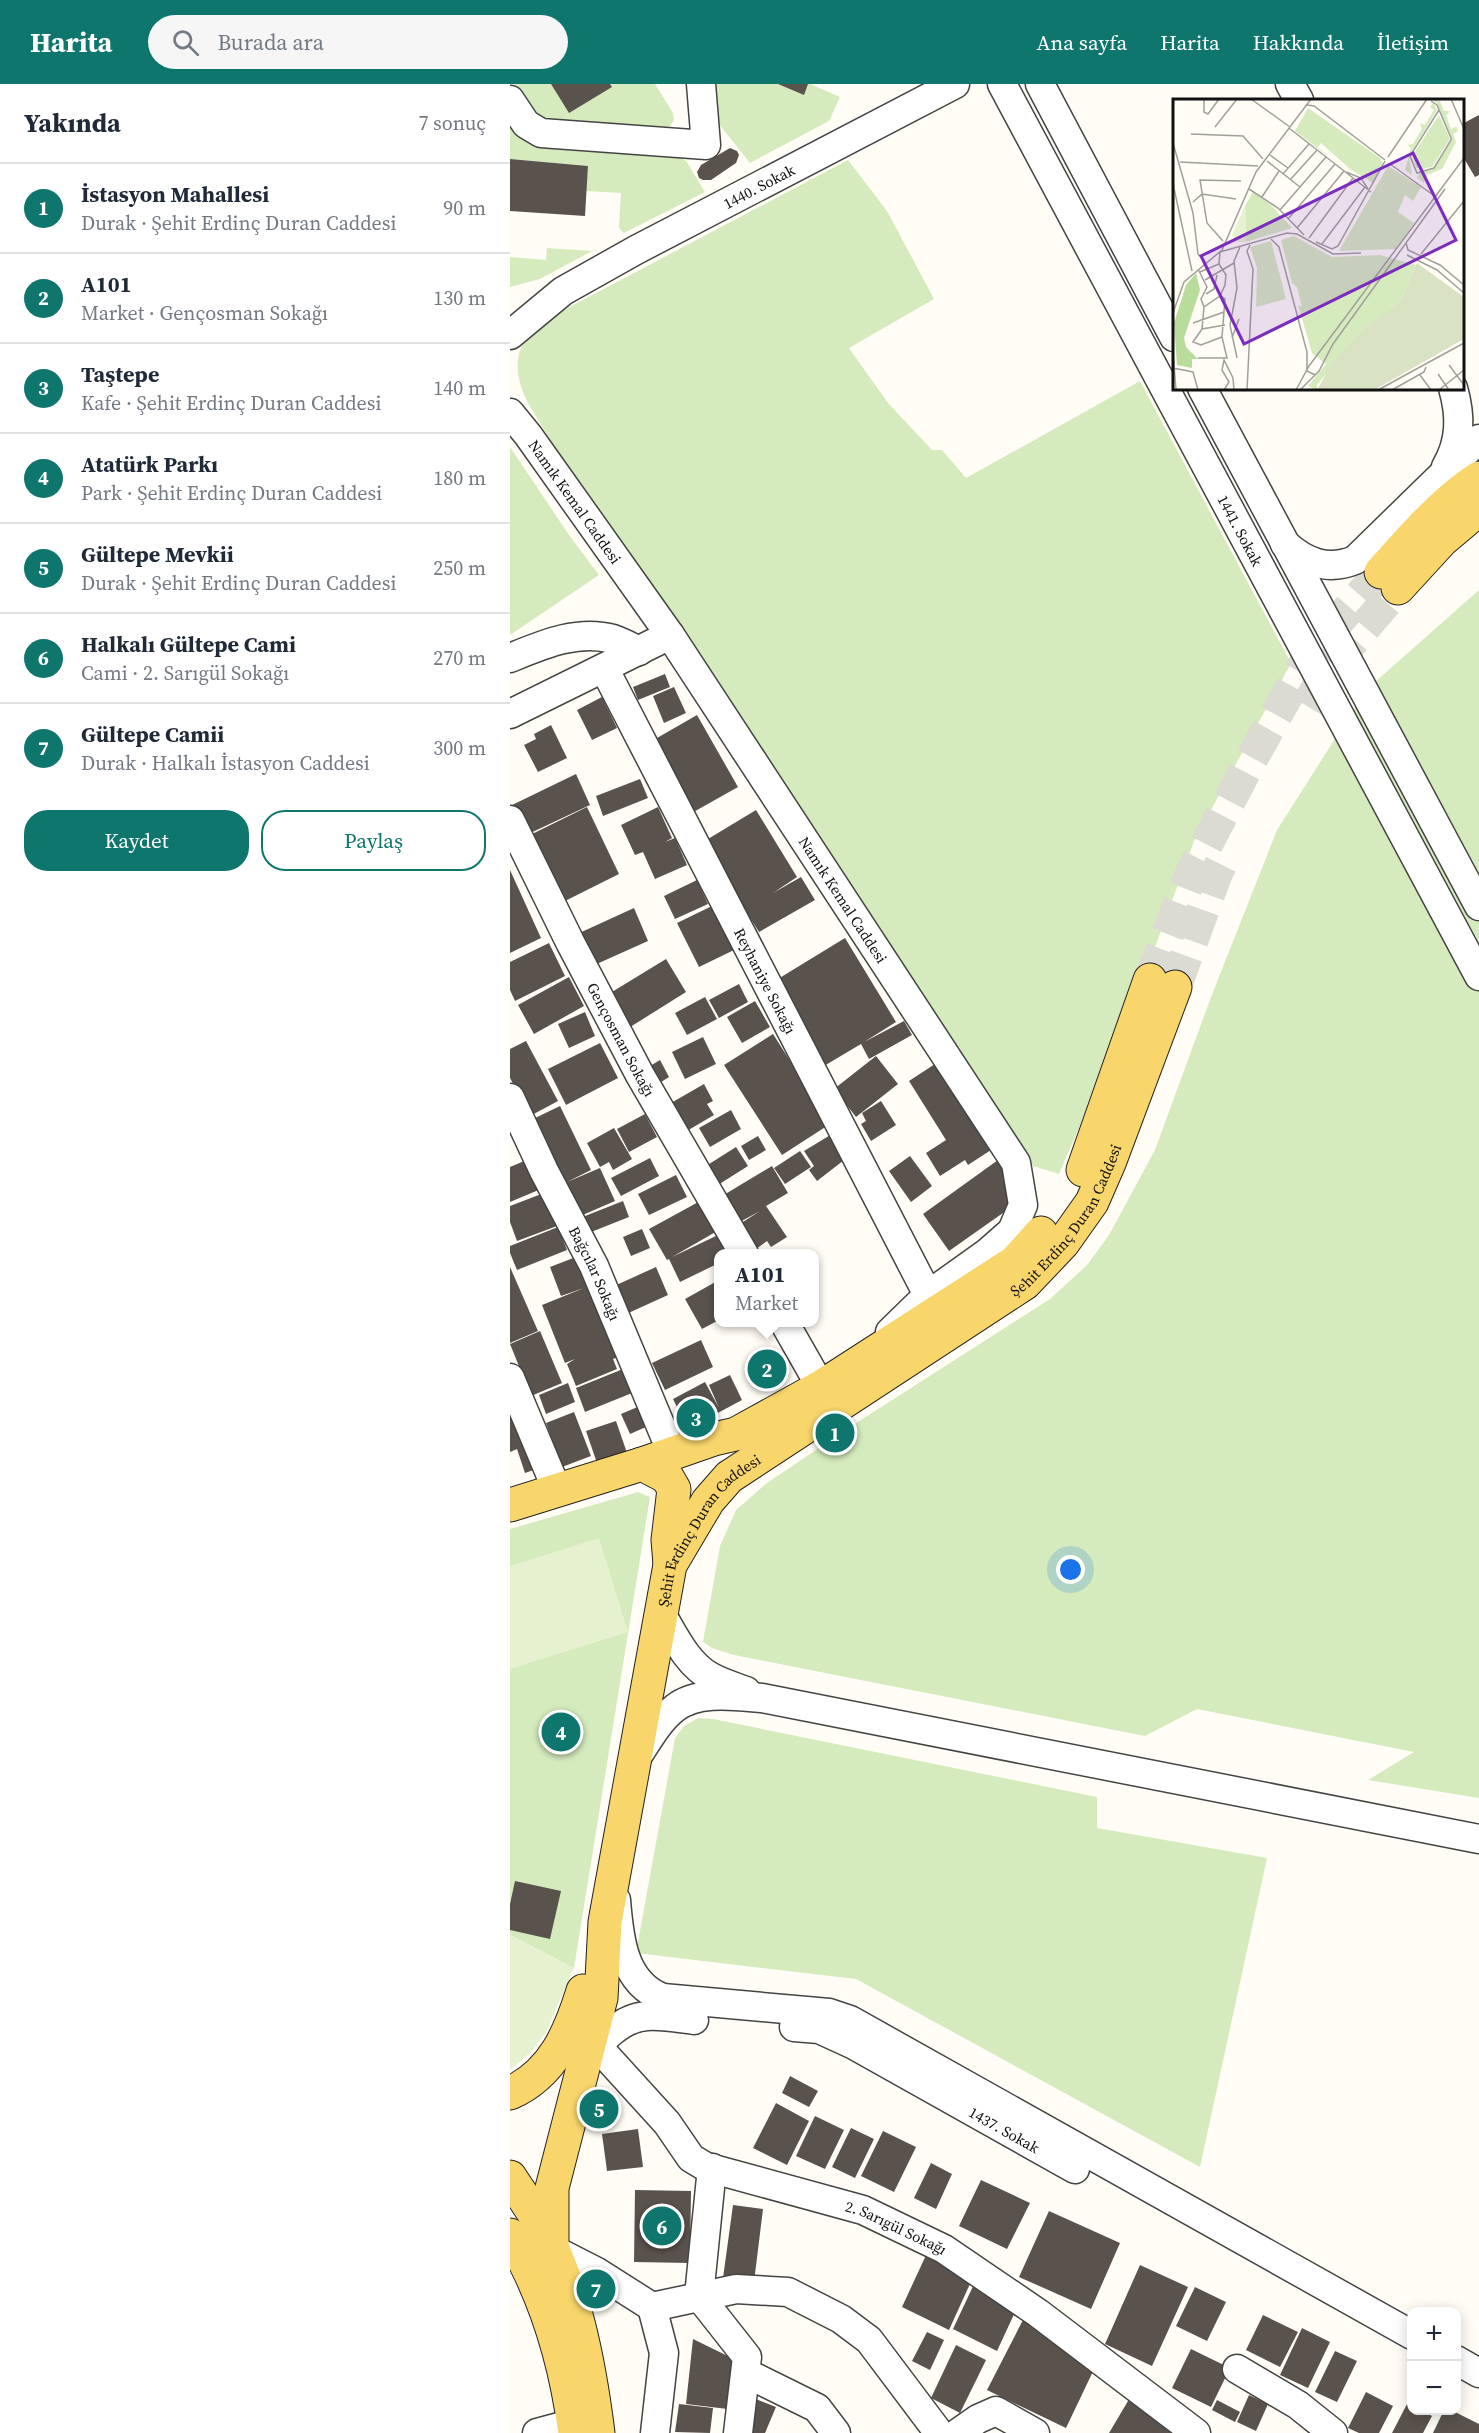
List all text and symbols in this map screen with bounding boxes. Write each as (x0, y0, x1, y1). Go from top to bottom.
search box (148, 15, 568, 69)
text: Harita (30, 23, 112, 61)
icon: search (169, 26, 202, 59)
text: Burada ara (217, 27, 324, 57)
text: Ana sayfa (1037, 28, 1127, 57)
text: Harita (1160, 28, 1220, 57)
text: Hakkında (1253, 28, 1344, 57)
text: İletişim (1377, 28, 1449, 57)
inset map (1173, 99, 1464, 390)
text: Yakında (24, 105, 121, 141)
text: 7 sonuç (418, 109, 486, 137)
street label: 1440. Sokak (719, 158, 799, 213)
text: İstasyon Mahallesi (81, 179, 269, 209)
text: 1 (38, 194, 49, 222)
text: 90 m (443, 194, 486, 222)
text: Durak · Şehit Erdinç Duran Caddesi (81, 209, 396, 237)
text: A101 (81, 269, 132, 299)
text: 2 (38, 284, 49, 312)
text: 130 m (433, 284, 486, 312)
text: Market · Gençosman Sokağı (81, 299, 328, 327)
text: Taştepe (81, 359, 159, 389)
text: 3 (38, 374, 49, 402)
text: 140 m (433, 374, 486, 402)
text: Kafe · Şehit Erdinç Duran Caddesi (81, 389, 381, 417)
street label: Namık Kemal Caddesi (524, 435, 626, 568)
text: Atatürk Parkı (81, 449, 218, 479)
text: 4 (38, 464, 49, 492)
text: 180 m (433, 464, 486, 492)
text: Park · Şehit Erdinç Duran Caddesi (81, 479, 382, 507)
street label: 1441. Sokak (1213, 491, 1269, 570)
text: Gültepe Mevkii (81, 539, 234, 569)
text: 5 (38, 554, 49, 582)
text: 250 m (433, 554, 486, 582)
text: Durak · Şehit Erdinç Duran Caddesi (81, 569, 396, 597)
text: Halkalı Gültepe Cami (81, 629, 296, 659)
text: 6 (38, 644, 49, 672)
text: 270 m (433, 644, 486, 672)
text: Cami · 2. Sarıgül Sokağı (81, 659, 289, 687)
text: Gültepe Camii (81, 719, 224, 749)
text: 7 (38, 734, 49, 762)
text: 300 m (433, 734, 486, 762)
text: Durak · Halkalı İstasyon Caddesi (81, 749, 370, 777)
button: Kaydet (24, 810, 249, 871)
button: Paylaş (261, 810, 486, 871)
street label: Namık Kemal Caddesi (794, 832, 893, 967)
street label: Reyhaniye Sokağı (729, 924, 802, 1037)
street label: Gençosman Sokağı (582, 979, 661, 1100)
street label: Şehit Erdinç Duran Caddesi (1006, 1141, 1126, 1301)
street label: Bağcılar Sokağı (564, 1222, 626, 1324)
popup (714, 1249, 819, 1327)
text: A101 (735, 1259, 786, 1289)
text: Market (735, 1289, 798, 1317)
pin: 2 (748, 1346, 786, 1392)
pin: 3 (676, 1396, 716, 1440)
pin: 1 (816, 1410, 854, 1456)
street label: Şehit Erdinç Duran Caddesi (652, 1449, 764, 1608)
your location (1056, 1555, 1085, 1584)
pin: 4 (542, 1710, 580, 1754)
pin: 5 (580, 2086, 619, 2132)
street label: 1437. Sokak (965, 2101, 1044, 2158)
street label: 2. Sarıgül Sokağı (843, 2195, 952, 2259)
pin: 6 (642, 2204, 682, 2248)
pin: 7 (576, 2266, 616, 2312)
map controls (1407, 2307, 1461, 2415)
button: + (1407, 2307, 1461, 2361)
button: − (1407, 2361, 1461, 2415)

